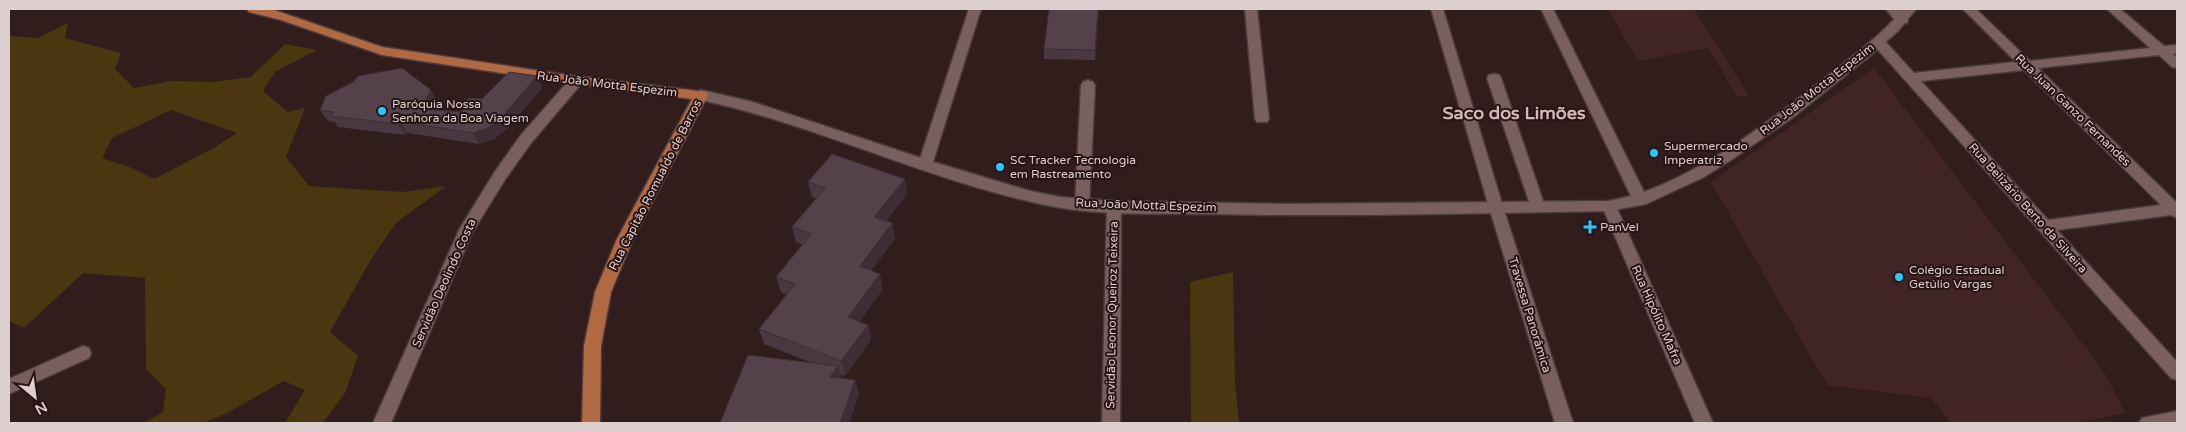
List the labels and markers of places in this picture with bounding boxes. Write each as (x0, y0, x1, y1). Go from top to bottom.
place label: Paróquia Nossa Senhora da Boa Viagem (392, 97, 529, 125)
marker: Paróquia Nossa Senhora da Boa Viagem (376, 105, 388, 117)
place label: Supermercado Imperatriz (1664, 139, 1748, 167)
marker: Supermercado Imperatriz (1648, 147, 1660, 159)
place label: SC Tracker Tecnologia em Rastreamento (1010, 153, 1136, 181)
marker: SC Tracker Tecnologia em Rastreamento (994, 161, 1006, 173)
place label: PanVel (1600, 220, 1639, 234)
marker: PanVel (1584, 221, 1596, 233)
place label: Colégio Estadual Getúlio Vargas (1909, 263, 2004, 291)
marker: Colégio Estadual Getúlio Vargas (1893, 271, 1905, 283)

